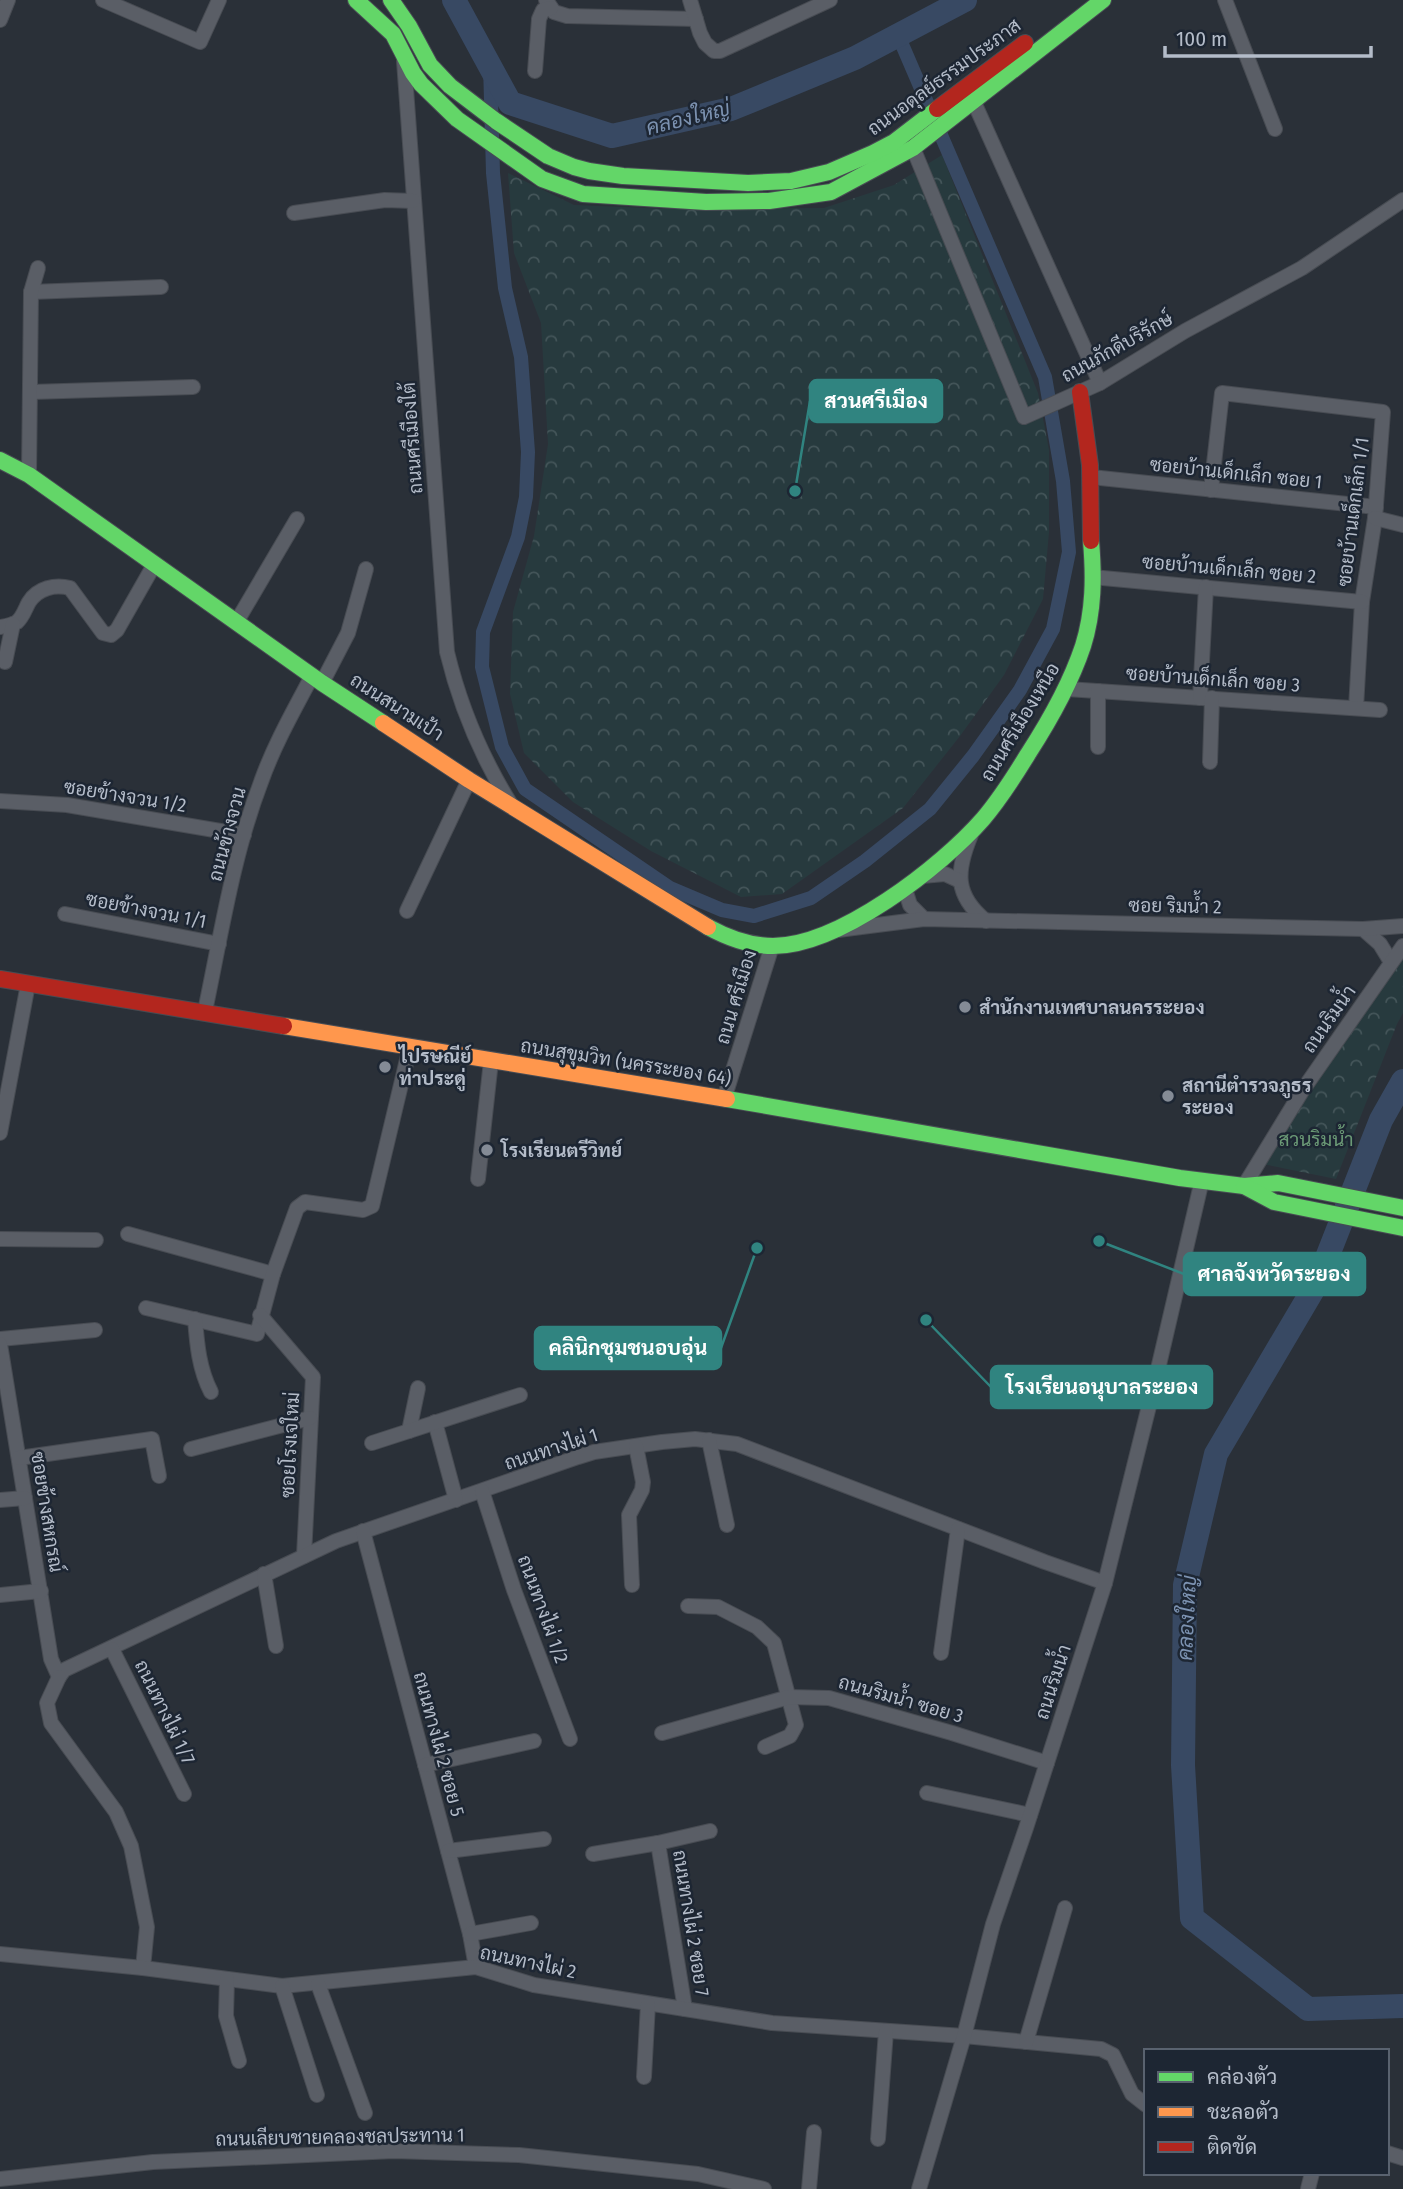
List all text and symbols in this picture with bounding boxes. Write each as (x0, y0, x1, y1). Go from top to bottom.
street label: ถนนอดุลย์ธรรมประภาส (862, 13, 1026, 141)
scale bar (1165, 14, 1372, 58)
text: 100 m (1176, 26, 1227, 52)
water label: คลองใหญ่ (643, 95, 734, 141)
street label: ถนนภักดีบริรักษ์ (1057, 306, 1178, 387)
callout: สวนศรีเมือง (810, 380, 942, 422)
street label: ถนนศรีเมืองใต้ (396, 381, 427, 495)
text: สวนศรีเมือง (824, 388, 928, 414)
street label: ซอยบ้านเด็กเล็ก 1/1 (1330, 436, 1374, 588)
street label: ซอยบ้านเด็กเล็ก ซอย 1 (1149, 451, 1324, 493)
street label: ซอยบ้านเด็กเล็ก ซอย 2 (1141, 548, 1317, 588)
street label: ถนนศรีเมืองเหนือ (975, 658, 1064, 786)
street label: ซอยบ้านเด็กเล็ก ซอย 3 (1125, 659, 1301, 697)
street label: ถนนสนามเป้า (346, 667, 449, 746)
street label: ซอยข้างจวน 1/2 (62, 775, 188, 817)
street label: ถนนข้างจวน (203, 784, 251, 884)
street label: ซอยข้างจวน 1/1 (84, 887, 208, 933)
street label: ซอย ริมน้ำ 2 (1128, 890, 1222, 918)
street label: ถนน ศรีเมือง (710, 947, 761, 1047)
street label: ถนนริมน้ำ (1294, 978, 1361, 1057)
place label: สำนักงานเทศบาลนครระยอง (979, 996, 1205, 1019)
marker: สำนักงานเทศบาลนครระยอง (957, 999, 973, 1015)
street label: ถนนสุขุมวิท (นครระยอง 64) (519, 1034, 733, 1091)
place label: ไปรษณีย์ ท่าประดู่ (397, 1044, 472, 1092)
marker: ไปรษณีย์ ท่าประดู่ (377, 1059, 393, 1075)
place label: สถานีตำรวจภูธร ระยอง (1182, 1073, 1311, 1119)
marker: สถานีตำรวจภูธร ระยอง (1160, 1088, 1176, 1104)
park label: สวนริมน้ำ (1278, 1124, 1354, 1151)
place label: โรงเรียนตรีวิทย์ (500, 1138, 623, 1162)
marker: โรงเรียนตรีวิทย์ (479, 1142, 495, 1158)
callout: ศาลจังหวัดระยอง (1184, 1253, 1365, 1295)
text: ศาลจังหวัดระยอง (1197, 1261, 1351, 1287)
callout: คลินิกชุมชนอบอุ่น (535, 1327, 721, 1369)
text: คลินิกชุมชนอบอุ่น (549, 1335, 707, 1363)
callout: โรงเรียนอนุบาลระยอง (991, 1366, 1212, 1408)
text: โรงเรียนอนุบาลระยอง (1004, 1373, 1198, 1402)
street label: ซอยโรงเจใหม่ (275, 1391, 304, 1499)
street label: ถนนทางไผ่ 1 (501, 1422, 601, 1475)
street label: ซอยข้างสหกรณ์ (26, 1450, 69, 1574)
street label: ถนนทางไผ่ 1/2 (513, 1552, 574, 1666)
water label: คลองใหญ่ (1172, 1574, 1202, 1661)
street label: ถนนริมน้ำ (1026, 1640, 1076, 1722)
street label: ถนนทางไผ่ 1/7 (130, 1656, 201, 1768)
street label: ถนนริมน้ำ ซอย 3 (836, 1666, 967, 1728)
street label: ถนนทางไผ่ 2 ซอย 5 (409, 1669, 470, 1819)
street label: ถนนทางไผ่ 2 ซอย 7 (668, 1848, 715, 1998)
street label: ถนนทางไผ่ 2 (478, 1940, 578, 1983)
legend (1144, 2049, 1389, 2175)
text: คล่องตัว (1207, 2064, 1277, 2090)
text: ชะลอตัว (1207, 2099, 1279, 2125)
street label: ถนนเลียบชายคลองชลประทาน 1 (215, 2122, 465, 2151)
text: ติดขัด (1207, 2134, 1257, 2160)

